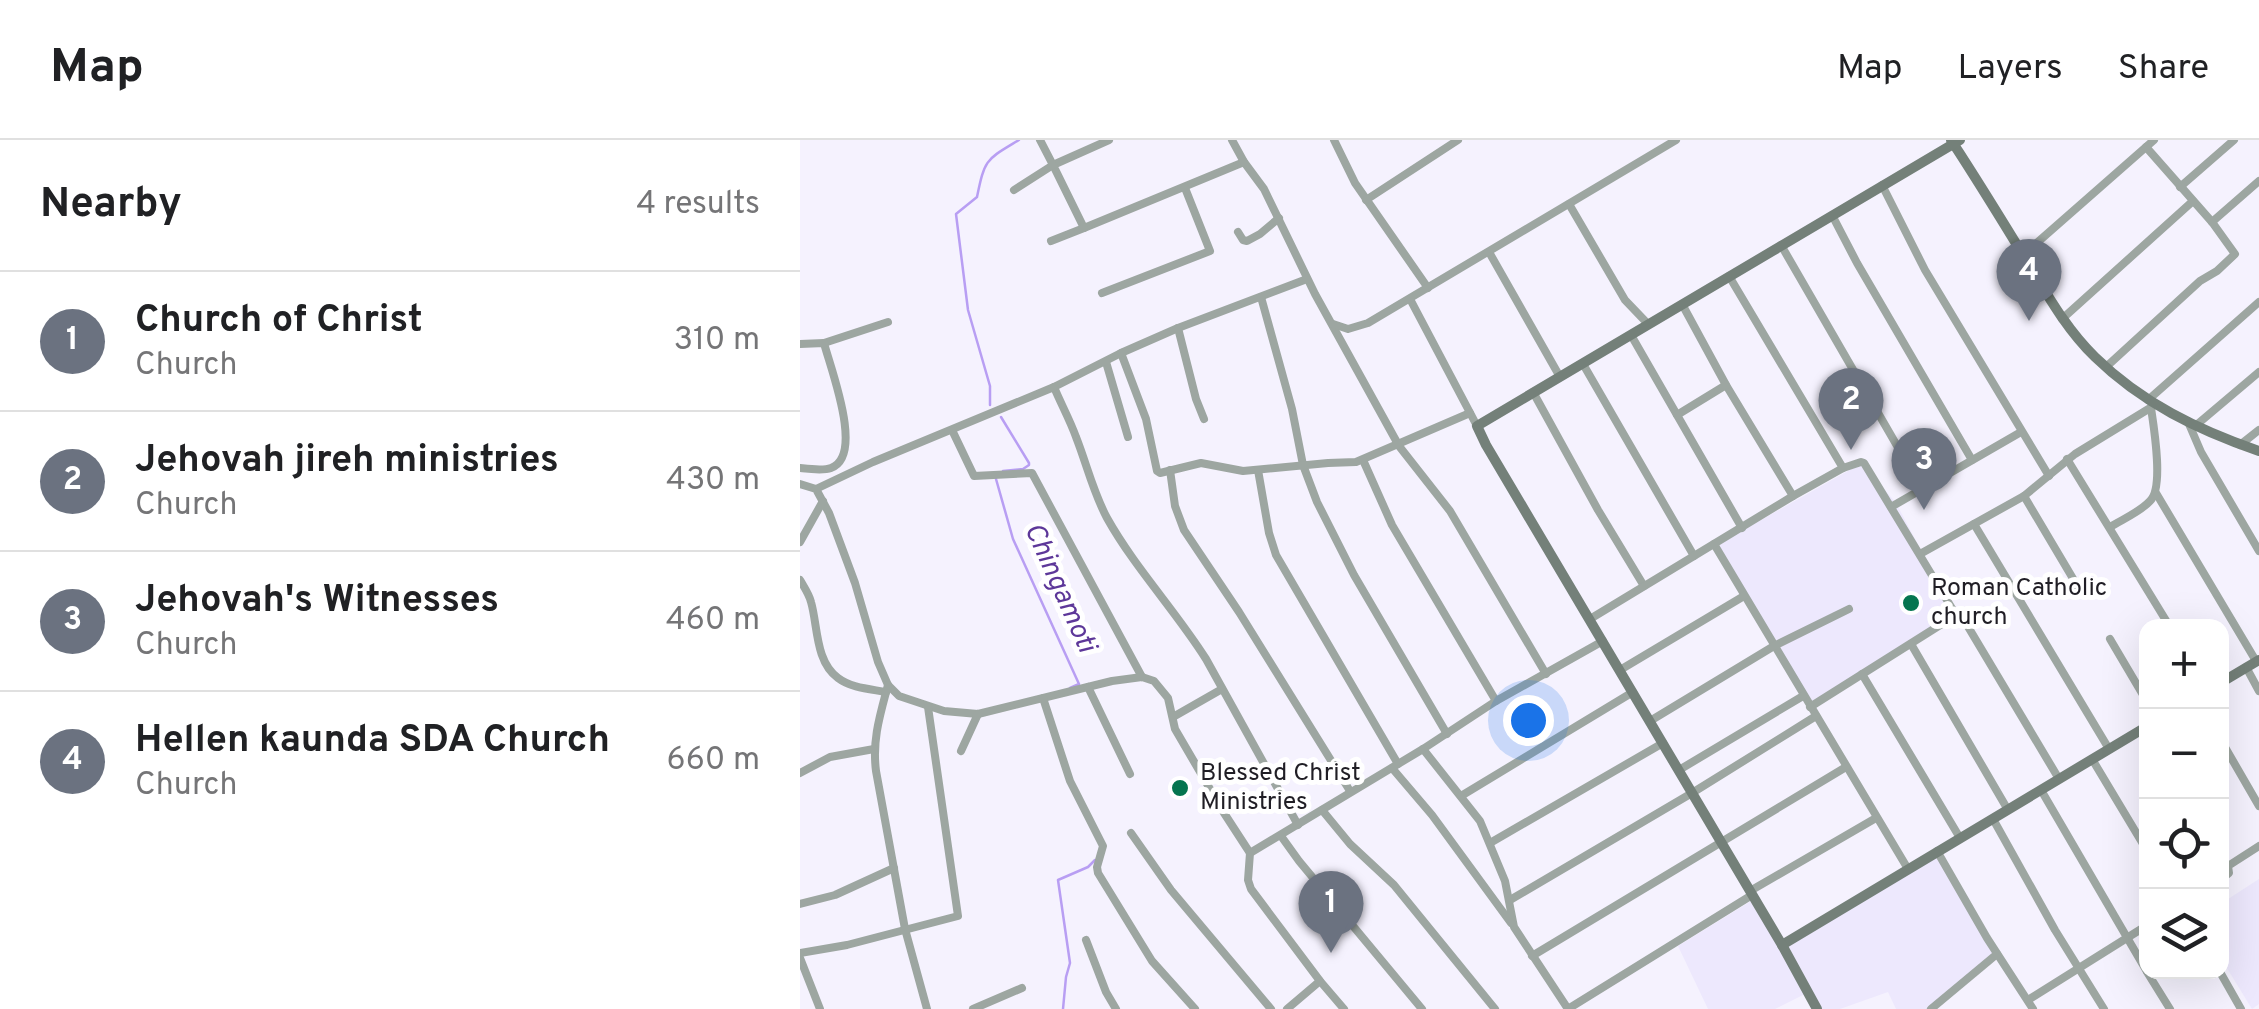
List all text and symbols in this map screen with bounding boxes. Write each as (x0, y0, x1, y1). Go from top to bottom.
text: Map (50, 39, 144, 99)
text: Map (1837, 47, 1903, 91)
text: Layers (1958, 47, 2063, 91)
text: Share (2118, 47, 2209, 91)
text: Nearby (40, 179, 182, 232)
text: 4 results (636, 185, 760, 225)
pin: 4 (1996, 239, 2062, 321)
text: Church of Christ (135, 297, 423, 346)
text: 1 (66, 321, 79, 361)
text: 310 m (674, 321, 760, 361)
text: Church (135, 346, 238, 386)
pin: 2 (1818, 368, 1884, 450)
pin: 3 (1892, 428, 1956, 510)
text: Jehovah jireh ministries (135, 437, 559, 486)
text: 2 (63, 461, 82, 501)
text: 430 m (666, 461, 760, 501)
text: Church (135, 486, 238, 526)
water label: Chingamoti (1014, 518, 1104, 660)
place label: Roman Catholic church (1931, 573, 2107, 634)
text: Jehovah's Witnesses (135, 577, 499, 626)
marker: Roman Catholic church (1900, 592, 1922, 614)
text: 3 (63, 601, 82, 641)
text: 460 m (666, 601, 760, 641)
map controls (2139, 619, 2229, 979)
button: + (2139, 619, 2229, 709)
text: Church (135, 626, 238, 666)
your location (1503, 695, 1554, 746)
button: − (2139, 709, 2229, 799)
text: Hellen kaunda SDA Church (135, 717, 610, 766)
text: 4 (62, 741, 83, 781)
text: 660 m (667, 741, 760, 781)
place label: Blessed Christ Ministries (1200, 758, 1361, 819)
text: Church (135, 766, 238, 806)
marker: Blessed Christ Ministries (1169, 777, 1191, 799)
button: locate (2139, 799, 2229, 889)
pin: 1 (1298, 870, 1364, 953)
button: layers (2139, 889, 2229, 979)

